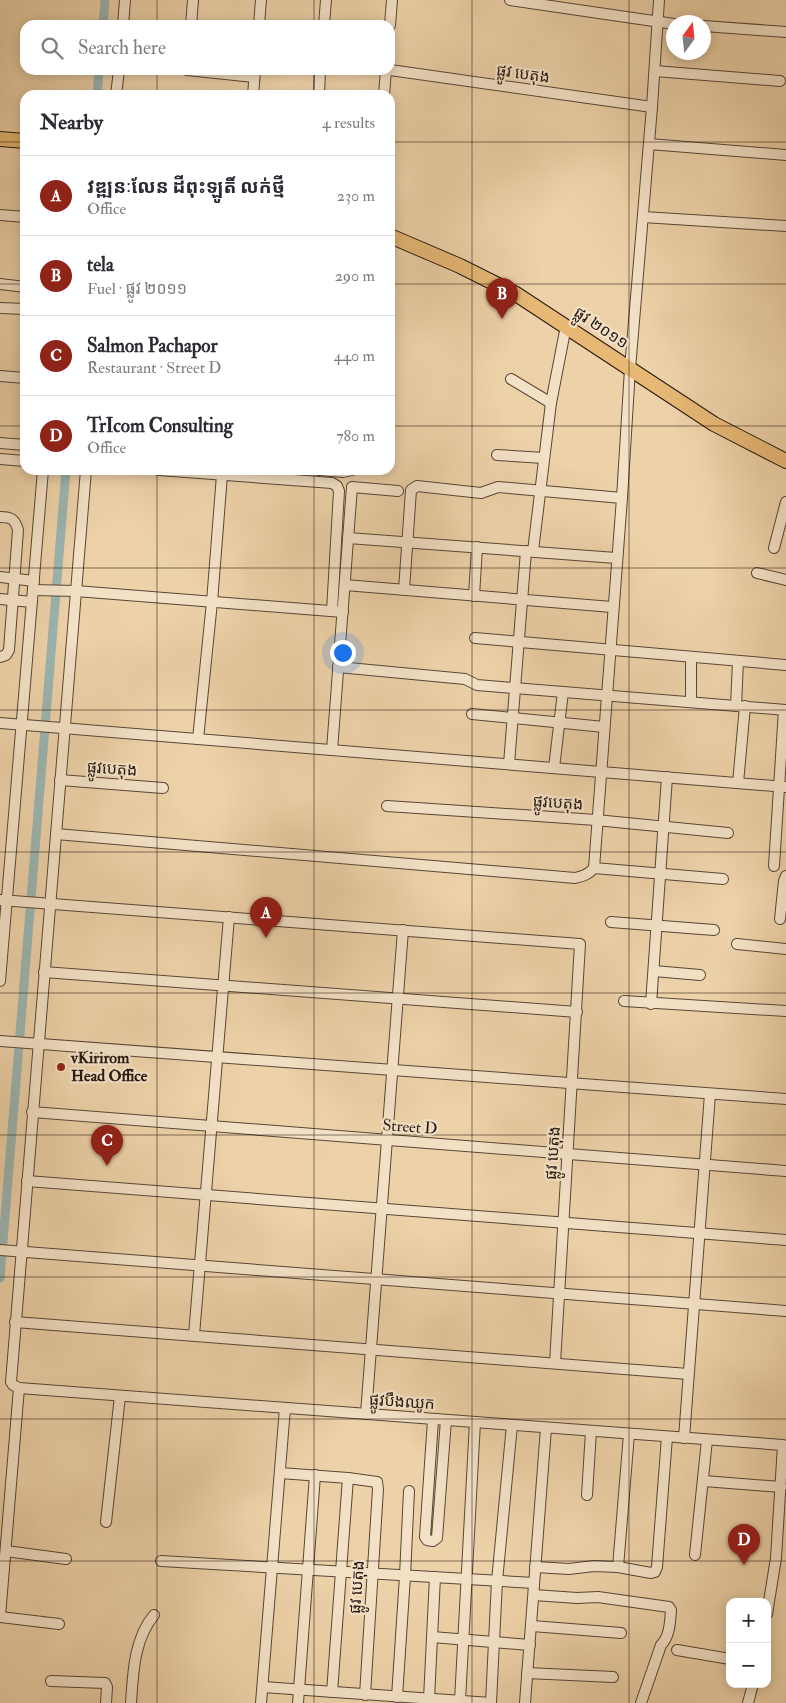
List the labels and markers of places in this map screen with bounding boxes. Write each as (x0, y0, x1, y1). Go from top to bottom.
pin: B (486, 278, 518, 319)
pin: A (250, 897, 282, 938)
place label: vKirirom Head Office (70, 1048, 148, 1086)
marker: vKirirom Head Office (55, 1061, 67, 1073)
pin: C (91, 1125, 123, 1166)
pin: D (728, 1524, 760, 1565)

